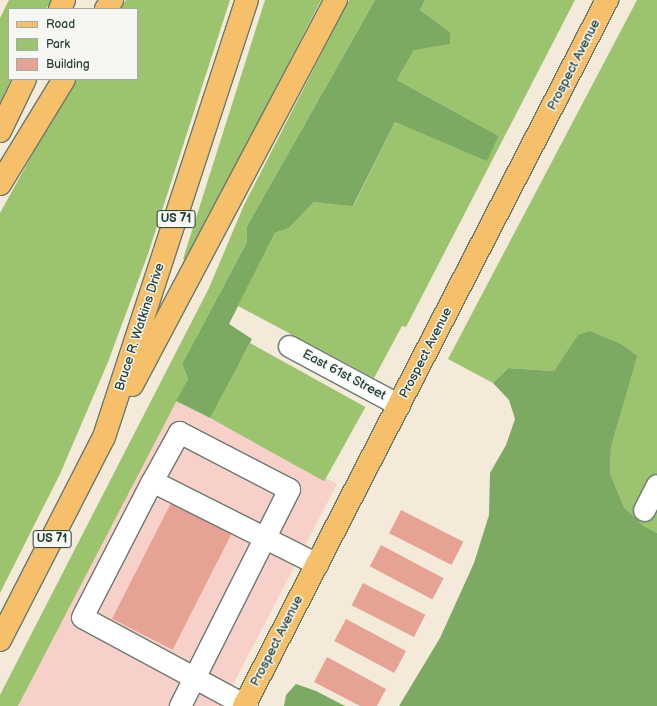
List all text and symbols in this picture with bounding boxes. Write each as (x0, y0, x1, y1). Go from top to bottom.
legend (8, 8, 138, 80)
text: Road (46, 17, 75, 32)
street label: Prospect Avenue (544, 17, 604, 113)
text: Park (46, 37, 70, 52)
text: Building (46, 57, 90, 72)
road number: US 71 (156, 209, 196, 229)
street label: Bruce R. Watkins Drive (112, 261, 168, 393)
street label: Prospect Avenue (396, 305, 456, 401)
street label: East 61st Street (300, 346, 388, 404)
road number: US 71 (32, 529, 72, 549)
street label: Prospect Avenue (247, 593, 307, 689)

